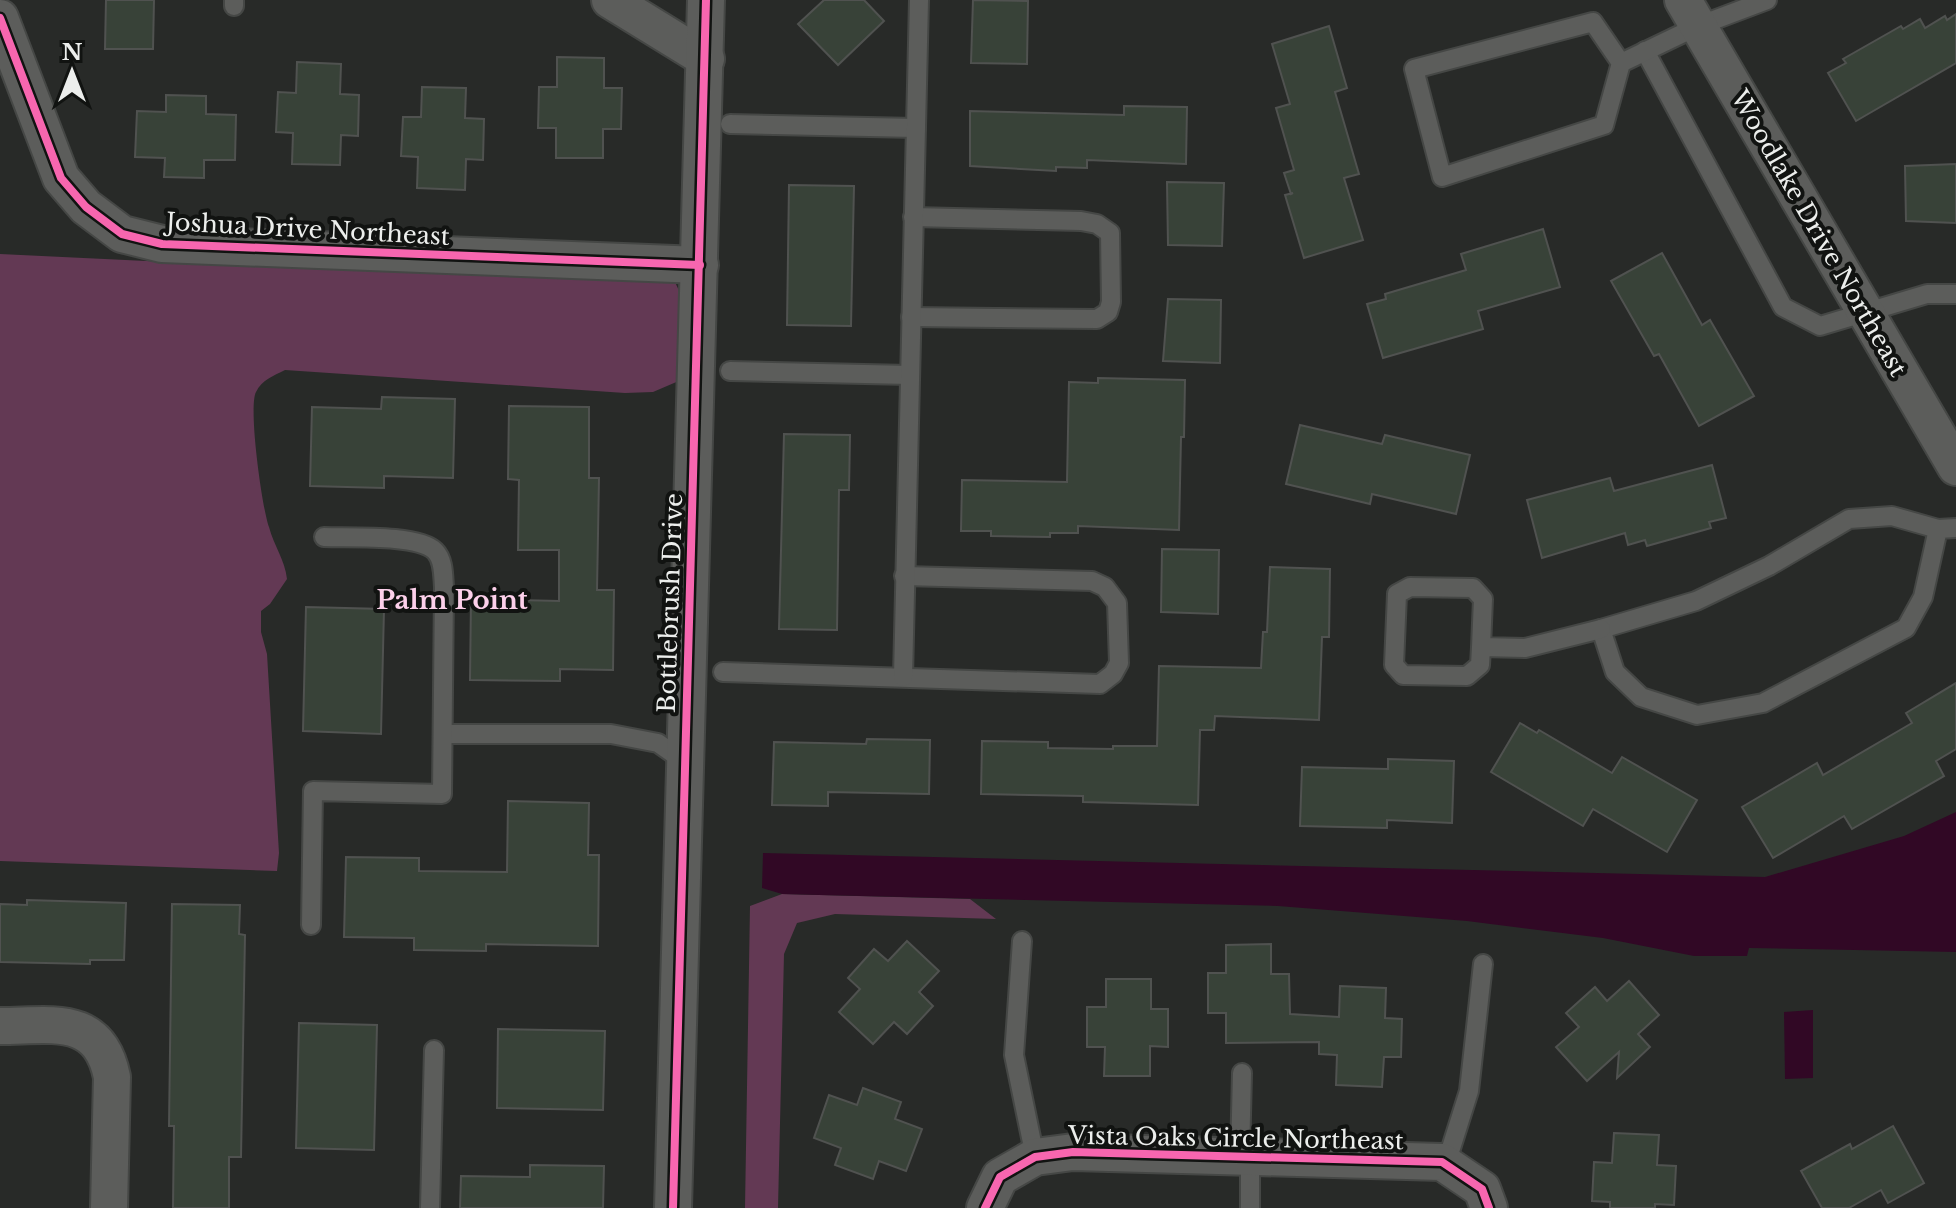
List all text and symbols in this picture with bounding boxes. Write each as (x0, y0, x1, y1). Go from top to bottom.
north arrow (32, 32, 112, 112)
text: N (62, 39, 83, 66)
street label: Woodlake Drive Northeast (1725, 84, 1913, 381)
street label: Joshua Drive Northeast (162, 207, 451, 251)
street label: Bottlebrush Drive (652, 493, 688, 713)
district label: Palm Point (376, 584, 528, 616)
street label: Vista Oaks Circle Northeast (1067, 1121, 1404, 1155)

